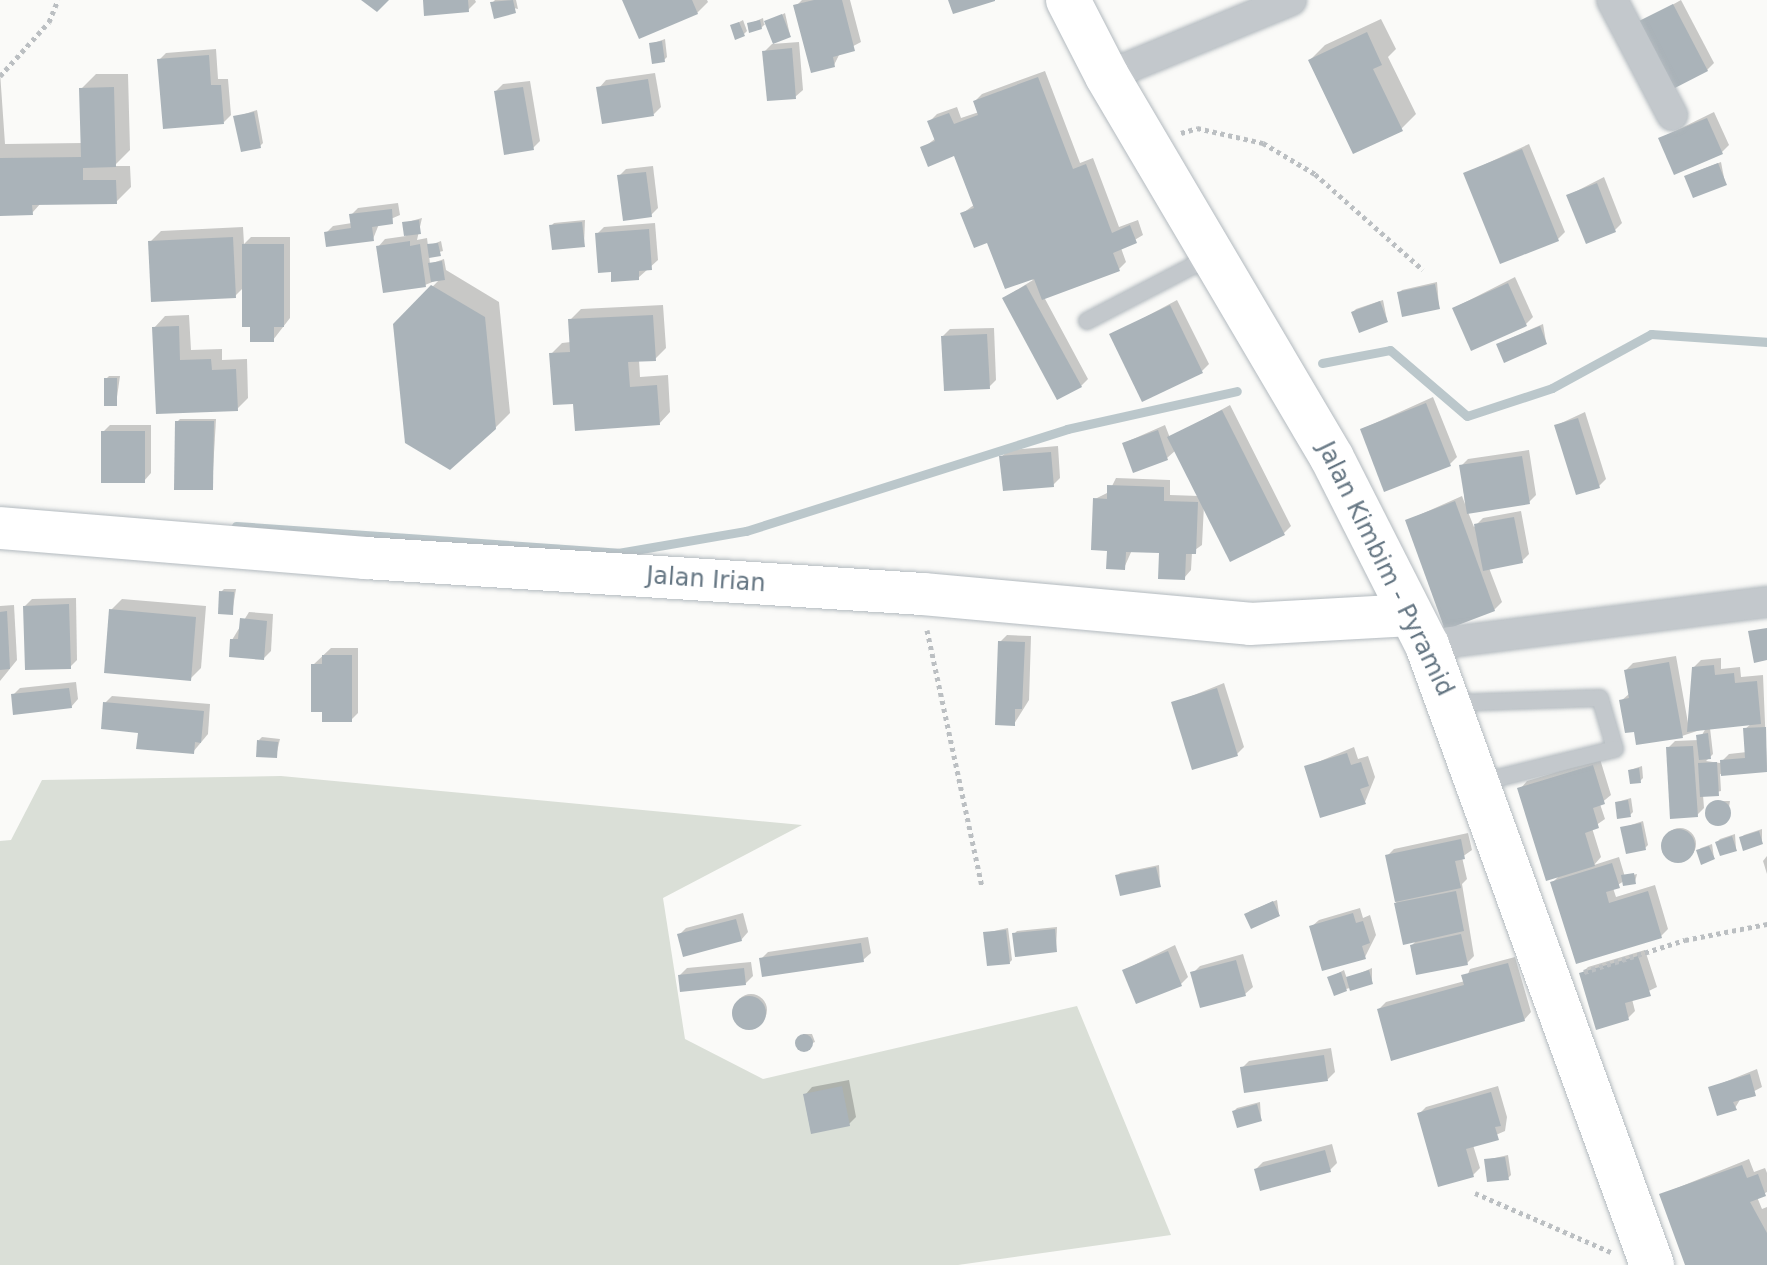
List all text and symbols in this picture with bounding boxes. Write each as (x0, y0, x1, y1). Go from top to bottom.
street label: Jalan Kimbim - Pyramid (1311, 437, 1459, 701)
street label: Jalan Irian (645, 561, 767, 599)

